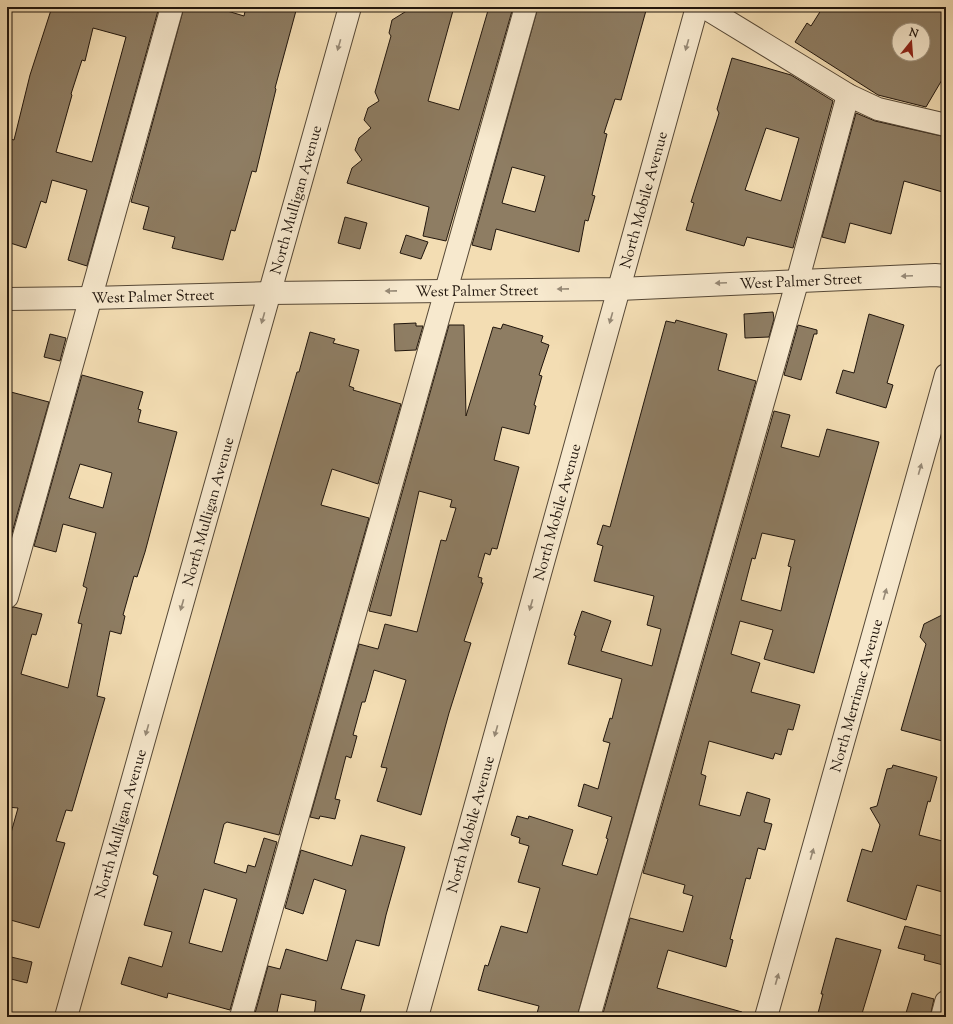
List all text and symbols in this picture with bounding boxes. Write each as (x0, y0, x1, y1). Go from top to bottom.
north arrow (891, 22, 931, 62)
text: N (906, 24, 920, 42)
one-way arrow (336, 39, 342, 51)
one-way arrow (684, 39, 690, 51)
street label: North Mulligan Avenue (266, 123, 328, 277)
street label: North Mobile Avenue (616, 129, 674, 271)
street label: West Palmer Street (739, 269, 863, 296)
one-way arrow (901, 272, 913, 279)
one-way arrow (715, 280, 727, 287)
street label: West Palmer Street (415, 281, 538, 303)
street label: West Palmer Street (91, 286, 215, 310)
one-way arrow (556, 286, 569, 292)
one-way arrow (384, 288, 397, 294)
one-way arrow (259, 312, 265, 324)
one-way arrow (608, 312, 614, 324)
street label: North Mulligan Avenue (179, 435, 241, 589)
street label: North Mobile Avenue (529, 442, 587, 583)
one-way arrow (917, 463, 923, 475)
one-way arrow (882, 588, 888, 601)
one-way arrow (179, 599, 185, 611)
one-way arrow (528, 600, 534, 612)
street label: North Merrimac Avenue (826, 617, 889, 775)
one-way arrow (144, 724, 150, 736)
one-way arrow (493, 724, 499, 737)
street label: North Mulligan Avenue (91, 747, 153, 901)
street label: North Mobile Avenue (443, 754, 501, 896)
one-way arrow (809, 848, 815, 860)
one-way arrow (774, 973, 780, 985)

